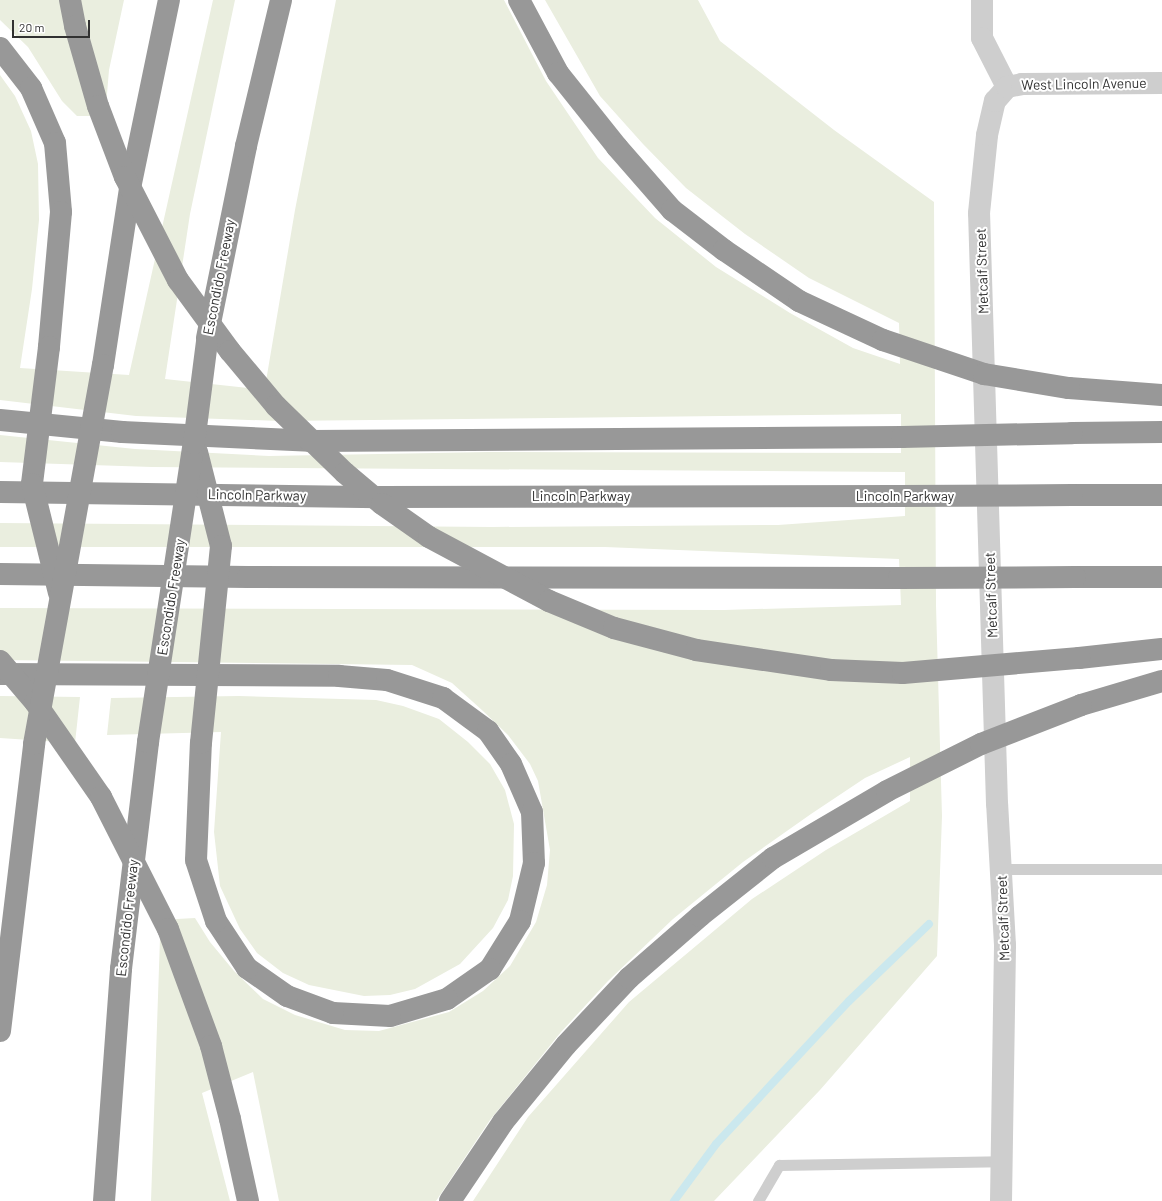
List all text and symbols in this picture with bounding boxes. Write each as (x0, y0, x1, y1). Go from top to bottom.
scale bar (14, 12, 92, 38)
text: 20 m (19, 20, 45, 34)
street label: West Lincoln Avenue (1021, 75, 1147, 93)
street label: Escondido Freeway (200, 218, 238, 336)
street label: Metcalf Street (972, 228, 992, 314)
street label: Lincoln Parkway (208, 486, 306, 504)
street label: Lincoln Parkway (532, 488, 630, 504)
street label: Lincoln Parkway (856, 488, 954, 504)
street label: Escondido Freeway (153, 537, 189, 657)
street label: Metcalf Street (981, 552, 1001, 638)
street label: Escondido Freeway (112, 859, 142, 977)
street label: Metcalf Street (993, 875, 1013, 961)

